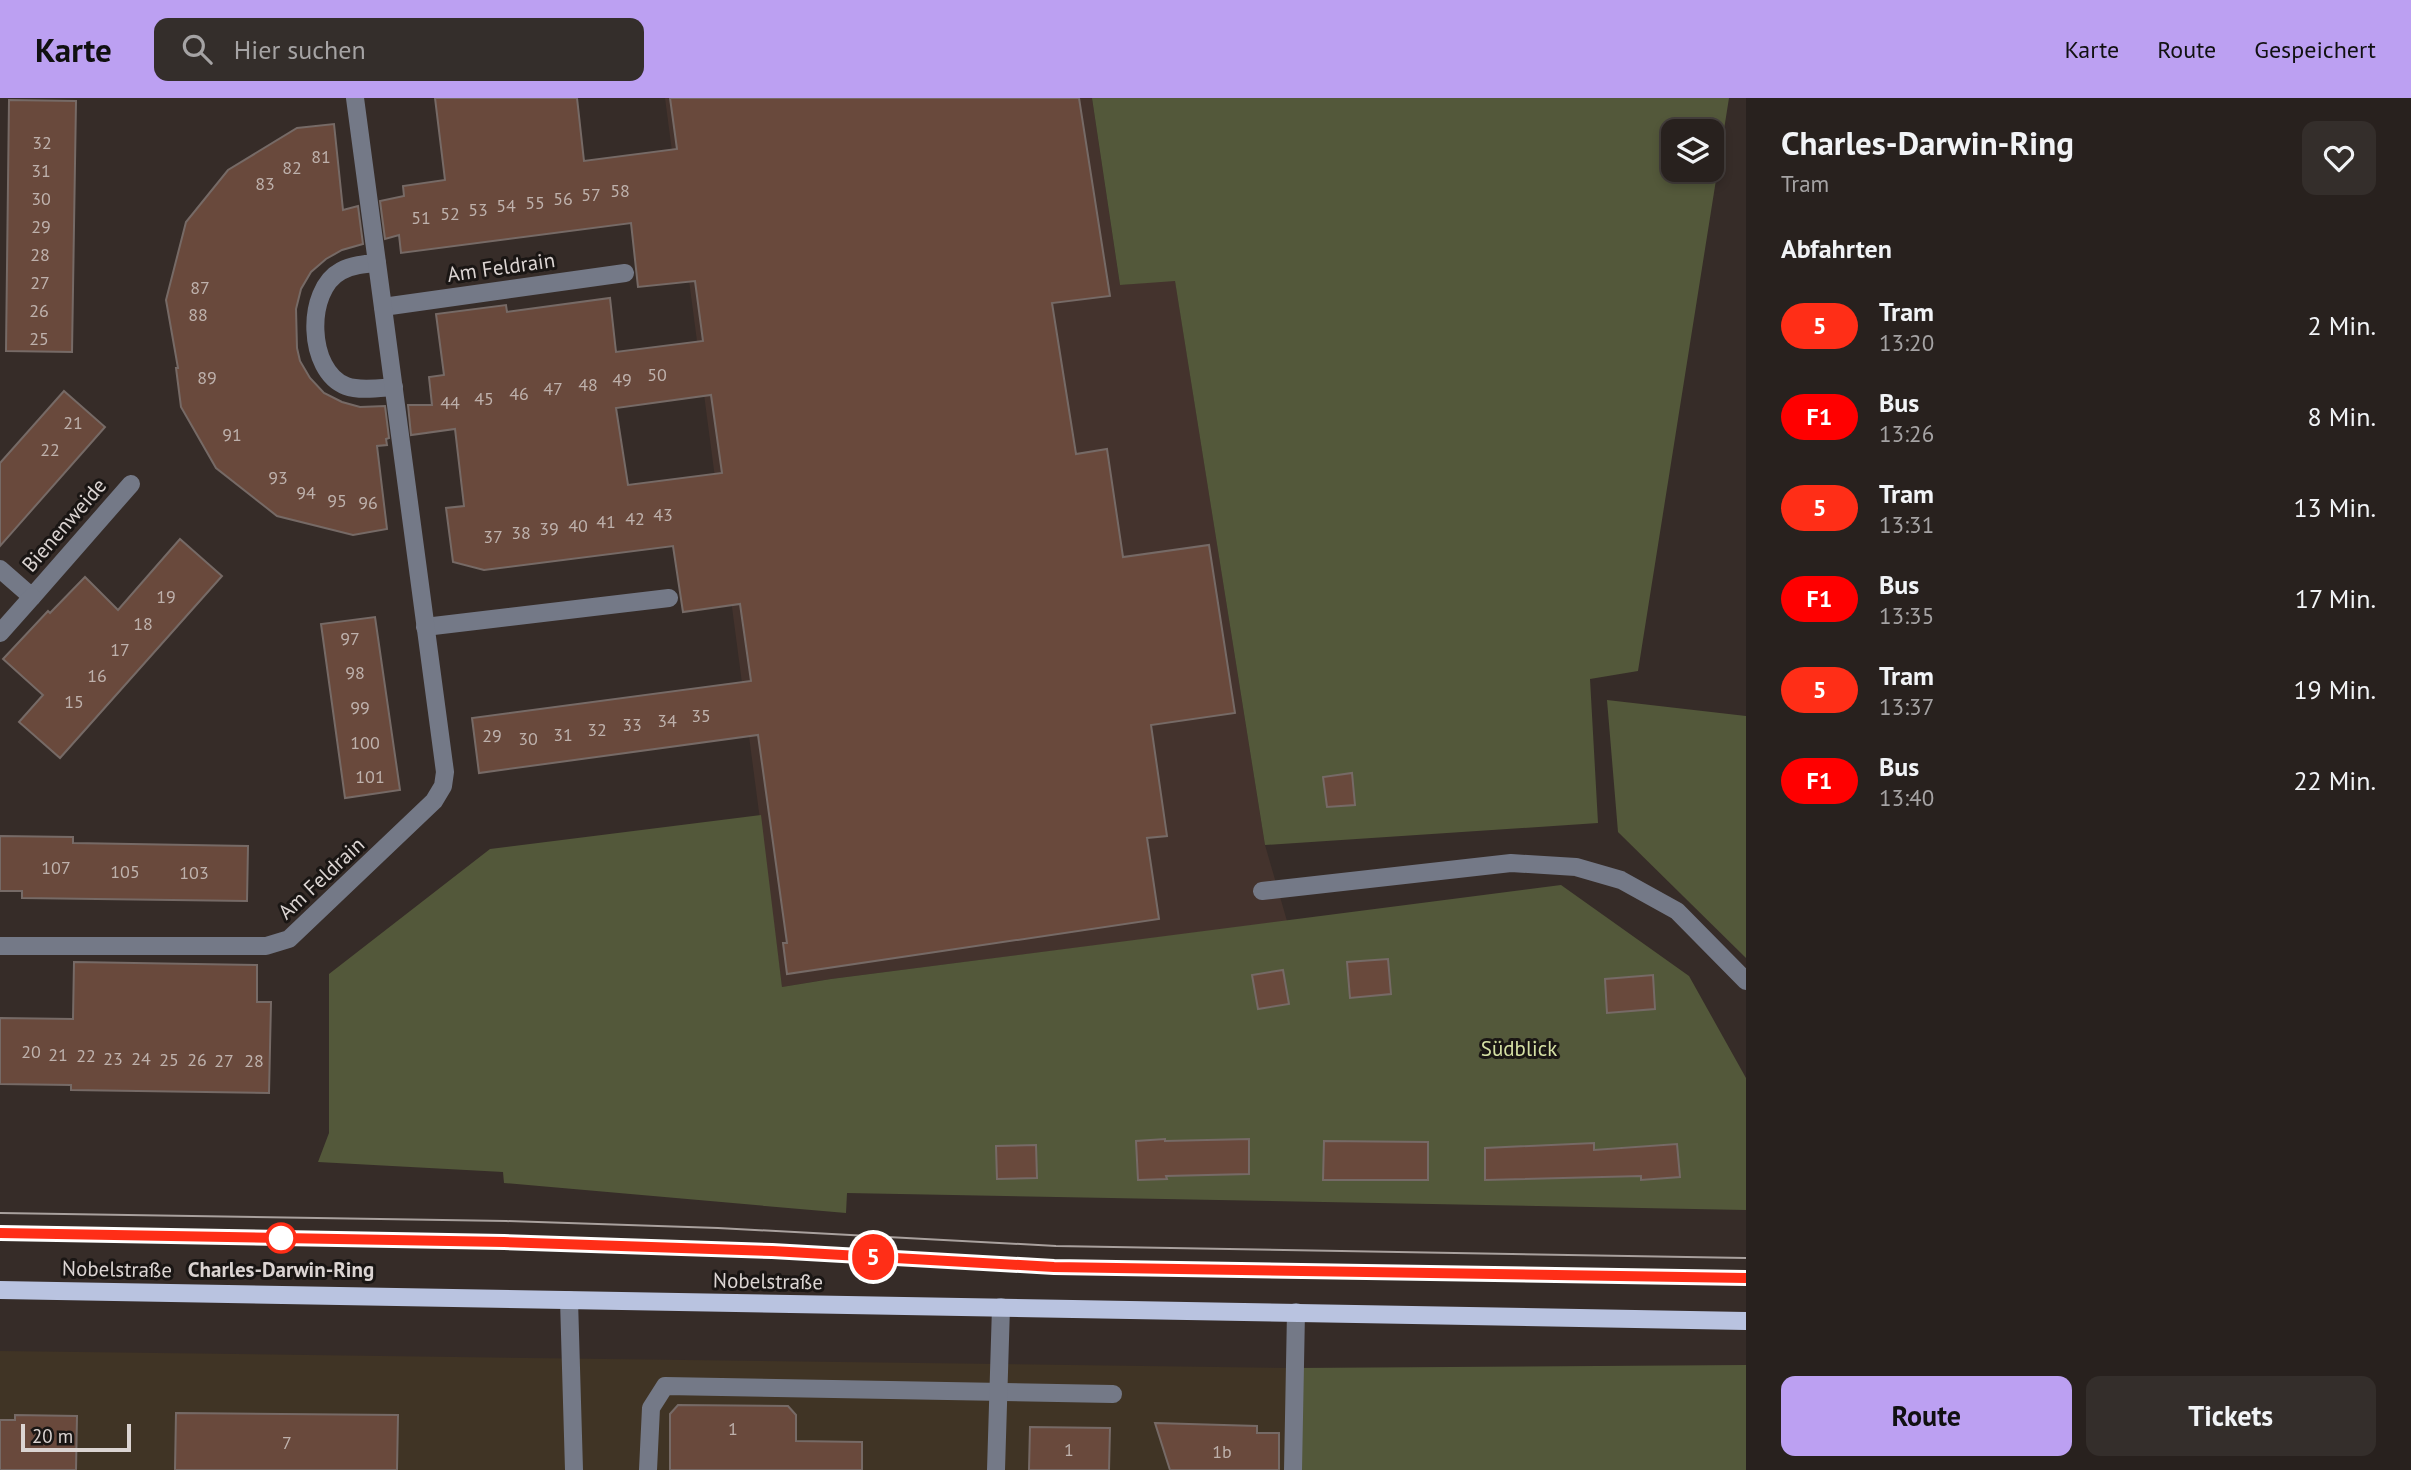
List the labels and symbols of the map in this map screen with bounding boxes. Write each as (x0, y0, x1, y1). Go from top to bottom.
house number: 32 (32, 131, 52, 154)
house number: 81 (311, 145, 331, 168)
house number: 82 (282, 156, 302, 179)
house number: 31 (31, 159, 51, 182)
house number: 83 (255, 172, 275, 195)
house number: 58 (610, 179, 630, 202)
house number: 57 (581, 183, 601, 206)
house number: 30 (31, 187, 51, 210)
house number: 56 (553, 187, 573, 210)
house number: 55 (525, 191, 545, 214)
house number: 54 (496, 194, 516, 217)
house number: 53 (468, 198, 488, 221)
house number: 52 (440, 202, 460, 225)
house number: 51 (411, 206, 431, 229)
house number: 29 (31, 215, 51, 238)
house number: 28 (30, 243, 50, 266)
street label: Am Feldrain (445, 246, 557, 288)
house number: 27 (30, 271, 50, 294)
house number: 87 (190, 276, 210, 299)
house number: 26 (29, 299, 49, 322)
house number: 88 (188, 303, 208, 326)
house number: 25 (29, 327, 49, 350)
house number: 50 (647, 363, 667, 386)
house number: 89 (197, 366, 217, 389)
house number: 49 (612, 368, 632, 391)
house number: 48 (578, 373, 598, 396)
house number: 47 (543, 377, 563, 400)
house number: 46 (509, 382, 529, 405)
house number: 45 (474, 387, 494, 410)
house number: 44 (440, 391, 460, 414)
house number: 21 (63, 411, 83, 434)
house number: 91 (222, 423, 242, 446)
house number: 22 (40, 438, 60, 461)
house number: 93 (268, 466, 288, 489)
street label: Bienenweide (16, 472, 112, 578)
house number: 94 (296, 481, 316, 504)
house number: 95 (327, 489, 347, 512)
house number: 96 (358, 491, 378, 514)
house number: 43 (653, 503, 673, 526)
house number: 42 (625, 507, 645, 530)
house number: 41 (596, 510, 616, 533)
house number: 40 (568, 514, 588, 537)
house number: 39 (539, 517, 559, 540)
house number: 38 (511, 521, 531, 544)
house number: 37 (483, 525, 503, 548)
house number: 19 (156, 585, 176, 608)
house number: 18 (133, 612, 153, 635)
house number: 97 (340, 627, 360, 650)
house number: 17 (110, 638, 130, 661)
house number: 98 (345, 661, 365, 684)
house number: 16 (87, 664, 107, 687)
house number: 15 (64, 690, 84, 713)
house number: 99 (350, 696, 370, 719)
house number: 35 (691, 704, 711, 727)
house number: 34 (657, 709, 677, 732)
house number: 33 (622, 713, 642, 736)
house number: 32 (587, 718, 607, 741)
house number: 31 (553, 723, 573, 746)
house number: 29 (482, 724, 502, 747)
house number: 30 (518, 727, 538, 750)
house number: 100 (350, 731, 380, 754)
house number: 101 (355, 765, 385, 788)
street label: Am Feldrain (272, 831, 370, 925)
house number: 107 (41, 856, 71, 879)
house number: 105 (110, 860, 140, 883)
house number: 103 (179, 861, 209, 884)
park label: Südblick (1481, 1035, 1557, 1062)
house number: 20 (21, 1040, 41, 1063)
house number: 21 (48, 1043, 68, 1066)
house number: 22 (76, 1044, 96, 1067)
house number: 23 (103, 1047, 123, 1070)
house number: 24 (131, 1047, 151, 1070)
house number: 25 (159, 1048, 179, 1071)
house number: 26 (187, 1048, 207, 1071)
house number: 27 (214, 1049, 234, 1072)
house number: 28 (244, 1049, 264, 1072)
marker: Charles-Darwin-Ring (266, 1223, 296, 1253)
line badge: 5 (850, 1234, 896, 1280)
street label: Nobelstraße (62, 1255, 172, 1283)
place label: Charles-Darwin-Ring (188, 1256, 374, 1283)
street label: Nobelstraße (713, 1267, 823, 1295)
house number: 1 (728, 1417, 738, 1440)
scale bar (21, 1421, 131, 1453)
house number: 7 (282, 1431, 292, 1454)
house number: 1 (1064, 1438, 1074, 1461)
house number: 1b (1212, 1440, 1232, 1463)

